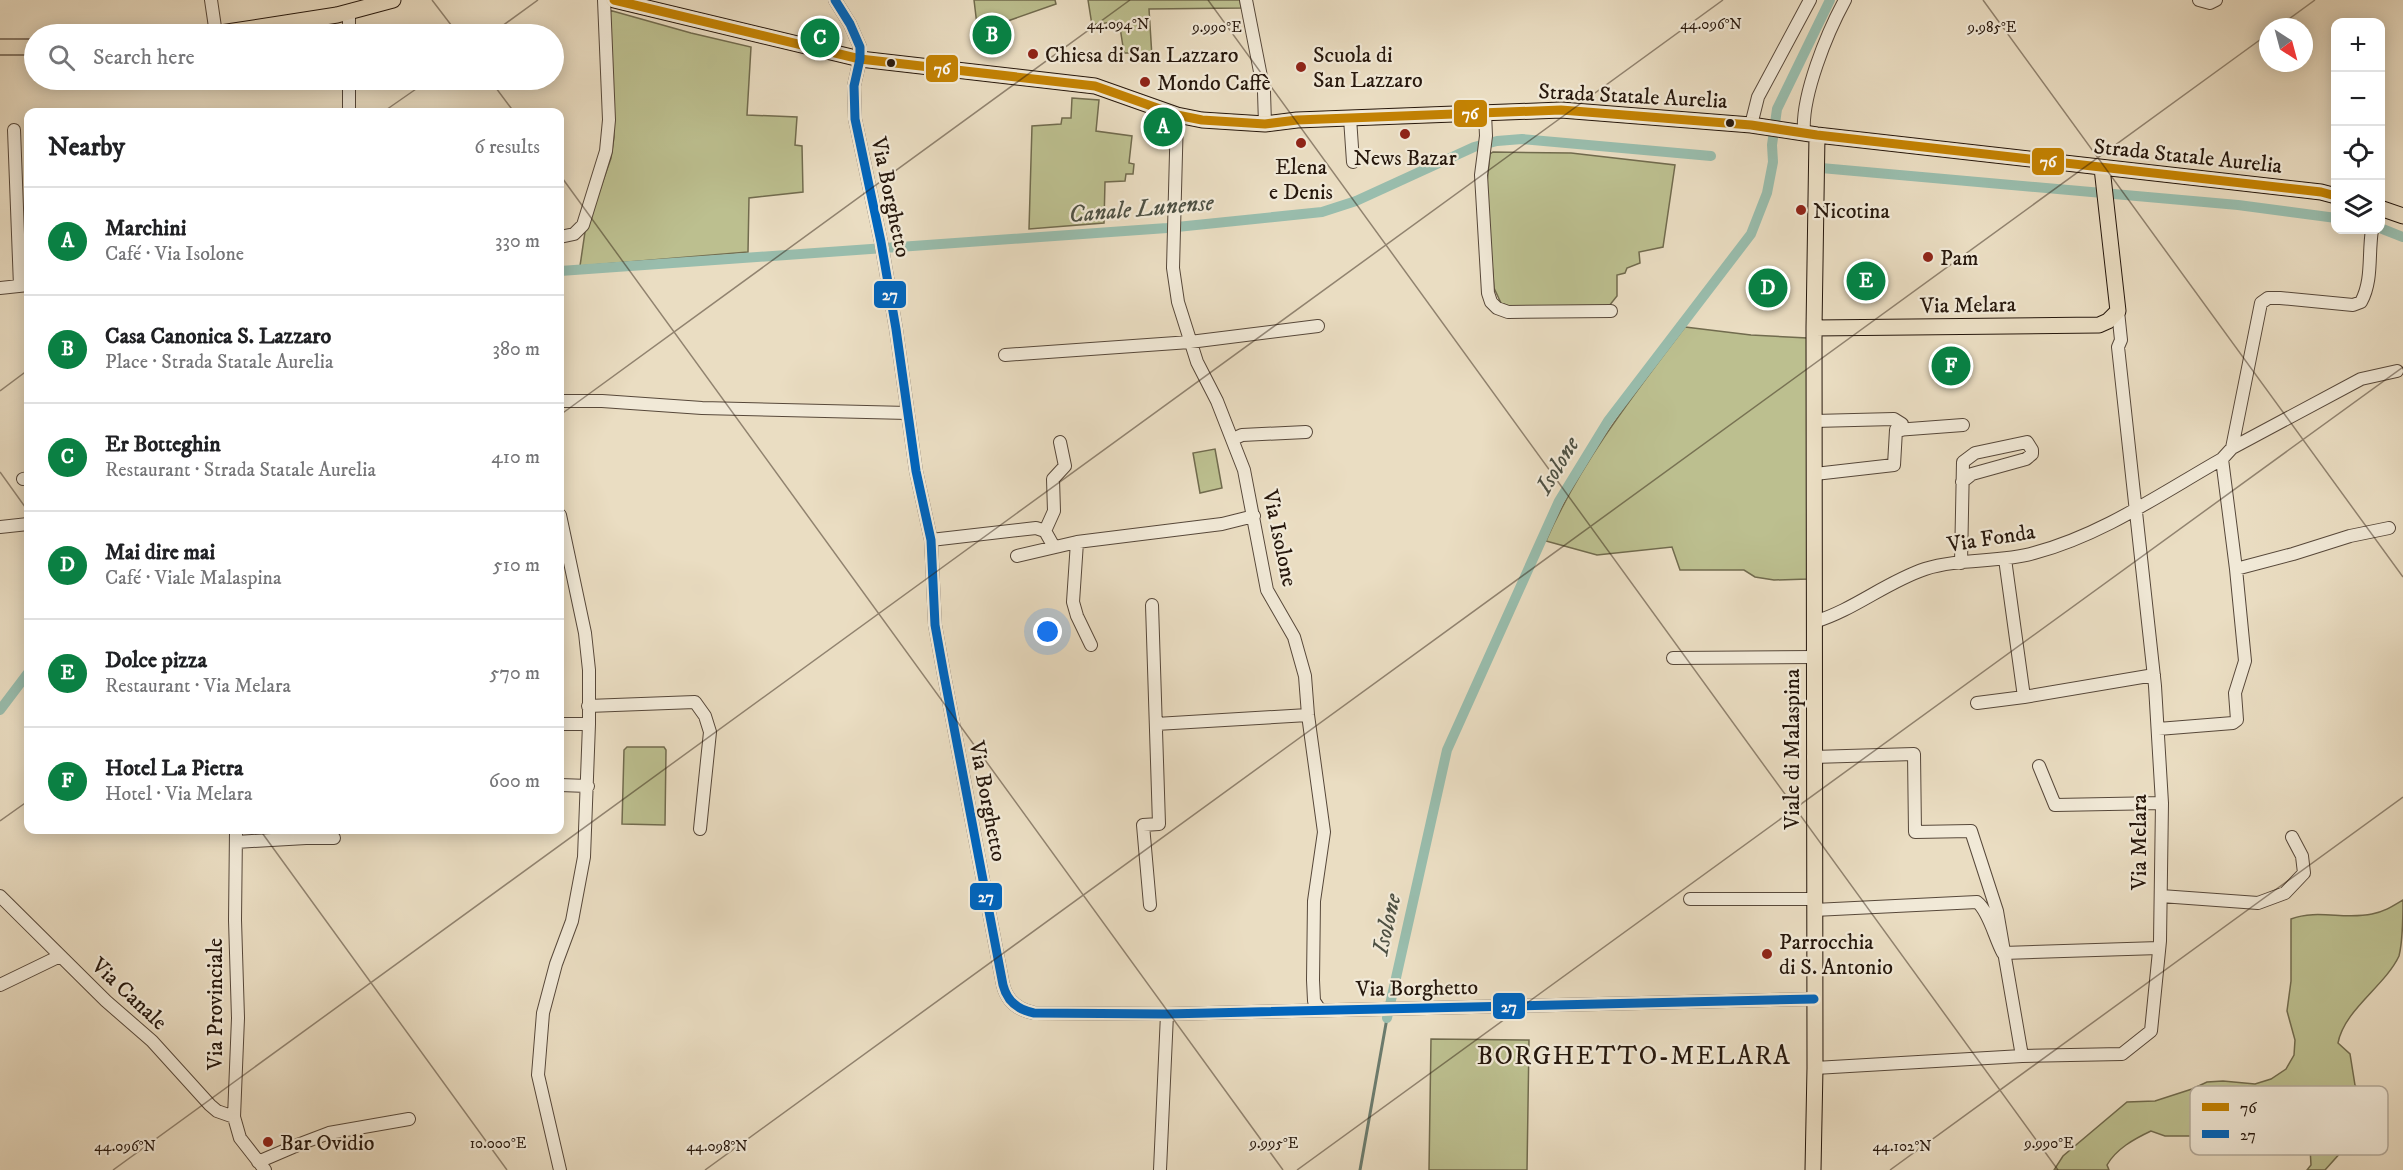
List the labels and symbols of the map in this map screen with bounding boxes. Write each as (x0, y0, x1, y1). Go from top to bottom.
pin: B (972, 12, 1012, 57)
pin: C (800, 15, 840, 60)
text: 44.094°N (1087, 15, 1149, 34)
text: 44.096°N (1680, 15, 1742, 34)
text: 9.990°E (1191, 18, 1242, 37)
text: 9.985°E (1967, 18, 2017, 37)
north arrow (2259, 18, 2313, 72)
place label: Chiesa di San Lazzaro (1045, 42, 1238, 69)
place label: Scuola di San Lazzaro (1313, 42, 1423, 94)
marker: Chiesa di San Lazzaro (1026, 47, 1040, 61)
line badge: 76 (925, 54, 959, 83)
unlabelled marker (885, 57, 897, 69)
text: 76 (934, 59, 952, 79)
marker: Scuola di San Lazzaro (1294, 60, 1308, 74)
place label: Mondo Caffè (1157, 70, 1271, 97)
marker: Mondo Caffè (1138, 75, 1152, 89)
street label: Strada Statale Aurelia (1538, 78, 1729, 115)
line badge: 76 (1453, 99, 1488, 128)
pin: A (1144, 104, 1182, 150)
text: 76 (1462, 104, 1480, 124)
unlabelled marker (1724, 117, 1736, 129)
marker: News Bazar (1398, 127, 1412, 141)
street label: Strada Statale Aurelia (2092, 133, 2284, 180)
street label: Via Borghetto (864, 134, 916, 260)
marker: Elena e Denis (1294, 136, 1308, 150)
place label: News Bazar (1353, 145, 1457, 172)
line badge: 76 (2031, 147, 2065, 176)
text: 76 (2040, 152, 2058, 172)
place label: Elena e Denis (1269, 154, 1333, 206)
water label: Canale Lunense (1067, 188, 1216, 230)
place label: Nicotina (1813, 198, 1891, 225)
marker: Nicotina (1794, 203, 1808, 217)
place label: Pam (1940, 245, 1979, 272)
marker: Pam (1921, 250, 1935, 264)
pin: E (1846, 258, 1886, 304)
pin: D (1748, 266, 1788, 310)
line badge: 27 (873, 280, 907, 309)
text: 27 (882, 285, 898, 305)
street label: Via Melara (1919, 291, 2017, 320)
pin: F (1932, 344, 1970, 388)
water label: Isolone (1528, 431, 1587, 501)
street label: Via Isolone (1256, 486, 1303, 589)
street label: Via Fonda (1944, 518, 2038, 559)
your location (1033, 617, 1062, 646)
street label: Viale di Malaspina (1779, 668, 1806, 830)
street label: Via Borghetto (962, 738, 1012, 864)
street label: Via Melara (2126, 793, 2153, 891)
line badge: 27 (969, 882, 1003, 911)
text: 27 (978, 887, 994, 907)
water label: Isolone (1365, 890, 1409, 959)
place label: Parrocchia di S. Antonio (1779, 929, 1893, 981)
street label: Via Provinciale (202, 938, 229, 1071)
marker: Parrocchia di S. Antonio (1760, 947, 1774, 961)
street label: Via Canale (85, 952, 173, 1036)
street label: Via Borghetto (1355, 974, 1478, 1003)
line badge: 27 (1492, 992, 1526, 1020)
text: 27 (1501, 997, 1517, 1017)
district label: BORGHETTO-MELARA (1477, 1040, 1791, 1073)
legend (2190, 1086, 2388, 1155)
text: 76 (2240, 1098, 2257, 1118)
text: 27 (2240, 1125, 2256, 1145)
place label: Bar Ovidio (280, 1130, 374, 1157)
text: 10.000°E (470, 1134, 527, 1153)
text: 9.995°E (1249, 1134, 1299, 1153)
text: 9.990°E (2023, 1134, 2074, 1153)
marker: Bar Ovidio (261, 1135, 275, 1149)
text: 44.096°N (94, 1137, 156, 1156)
text: 44.098°N (686, 1137, 748, 1156)
text: 44.102°N (1872, 1137, 1932, 1156)

